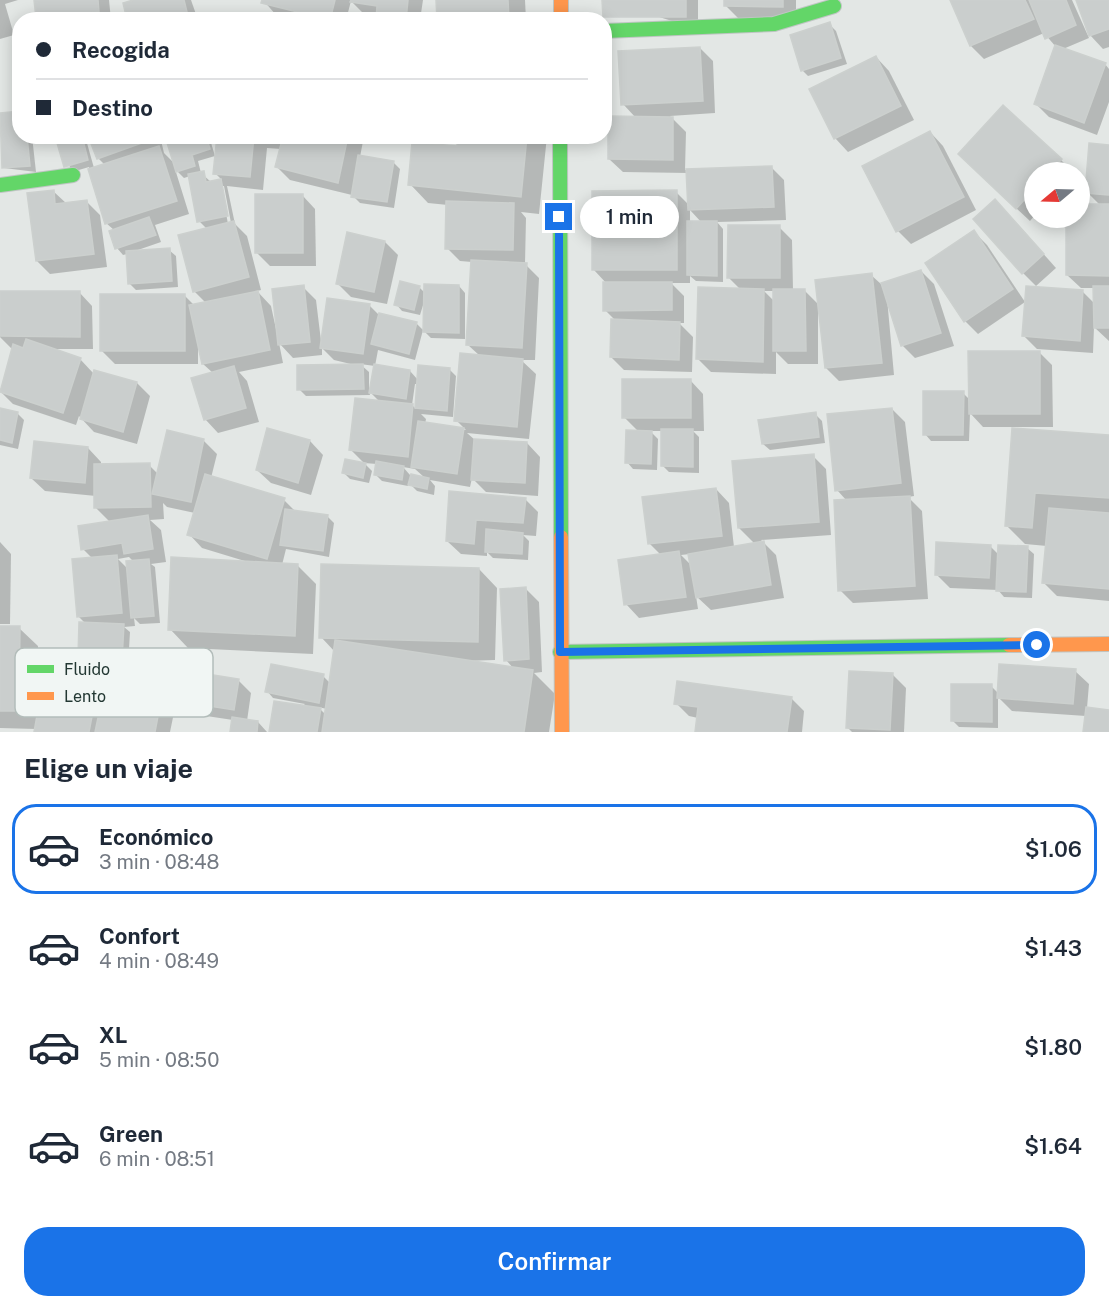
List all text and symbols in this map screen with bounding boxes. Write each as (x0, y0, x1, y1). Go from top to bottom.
text: Recogida (72, 37, 170, 63)
text: Destino (72, 95, 153, 121)
north arrow (1024, 162, 1090, 228)
map controls (1024, 162, 1090, 228)
callout: 1 min (580, 196, 679, 238)
route end (545, 203, 572, 230)
text: 1 min (606, 205, 653, 229)
route start (1023, 631, 1050, 658)
legend (15, 648, 213, 717)
text: Fluido (64, 660, 110, 679)
text: Lento (64, 687, 106, 706)
text: Elige un viaje (24, 752, 193, 784)
icon: car (27, 822, 81, 876)
text: Económico (99, 824, 214, 850)
text: $1.06 (1025, 836, 1082, 862)
text: 3 min · 08:48 (99, 850, 220, 874)
icon: car (27, 921, 81, 975)
text: Confort (99, 923, 180, 949)
text: $1.43 (1024, 935, 1082, 961)
text: 4 min · 08:49 (99, 949, 219, 973)
icon: car (27, 1020, 81, 1074)
text: XL (99, 1022, 127, 1048)
text: $1.80 (1024, 1034, 1082, 1060)
text: 5 min · 08:50 (99, 1048, 219, 1072)
icon: car (27, 1119, 81, 1173)
text: Green (99, 1121, 163, 1147)
text: $1.64 (1024, 1133, 1082, 1159)
text: 6 min · 08:51 (99, 1147, 215, 1171)
button: Confirmar (24, 1227, 1085, 1296)

